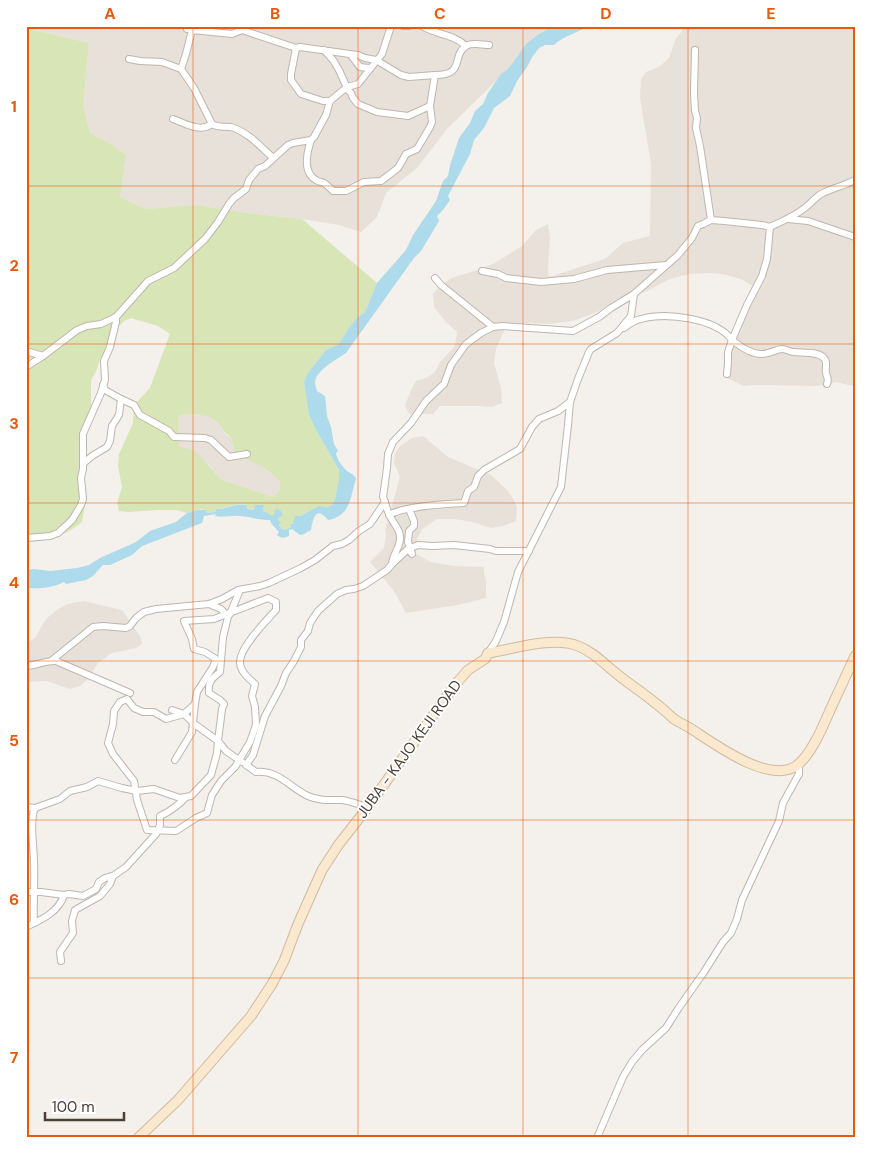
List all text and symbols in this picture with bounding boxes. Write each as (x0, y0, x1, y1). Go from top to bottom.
text: A (104, 3, 116, 24)
text: B (270, 3, 280, 24)
text: C (434, 3, 446, 24)
text: D (600, 3, 612, 24)
text: E (766, 3, 776, 24)
text: 1 (11, 96, 17, 117)
text: 2 (9, 255, 19, 276)
text: 3 (9, 413, 19, 434)
text: 4 (9, 572, 19, 593)
street label: JUBA - KAJO KEJI ROAD (352, 676, 466, 822)
text: 5 (9, 730, 19, 751)
text: 6 (9, 889, 19, 910)
text: 7 (10, 1047, 19, 1068)
scale bar (45, 1089, 124, 1121)
text: 100 m (52, 1097, 95, 1117)

